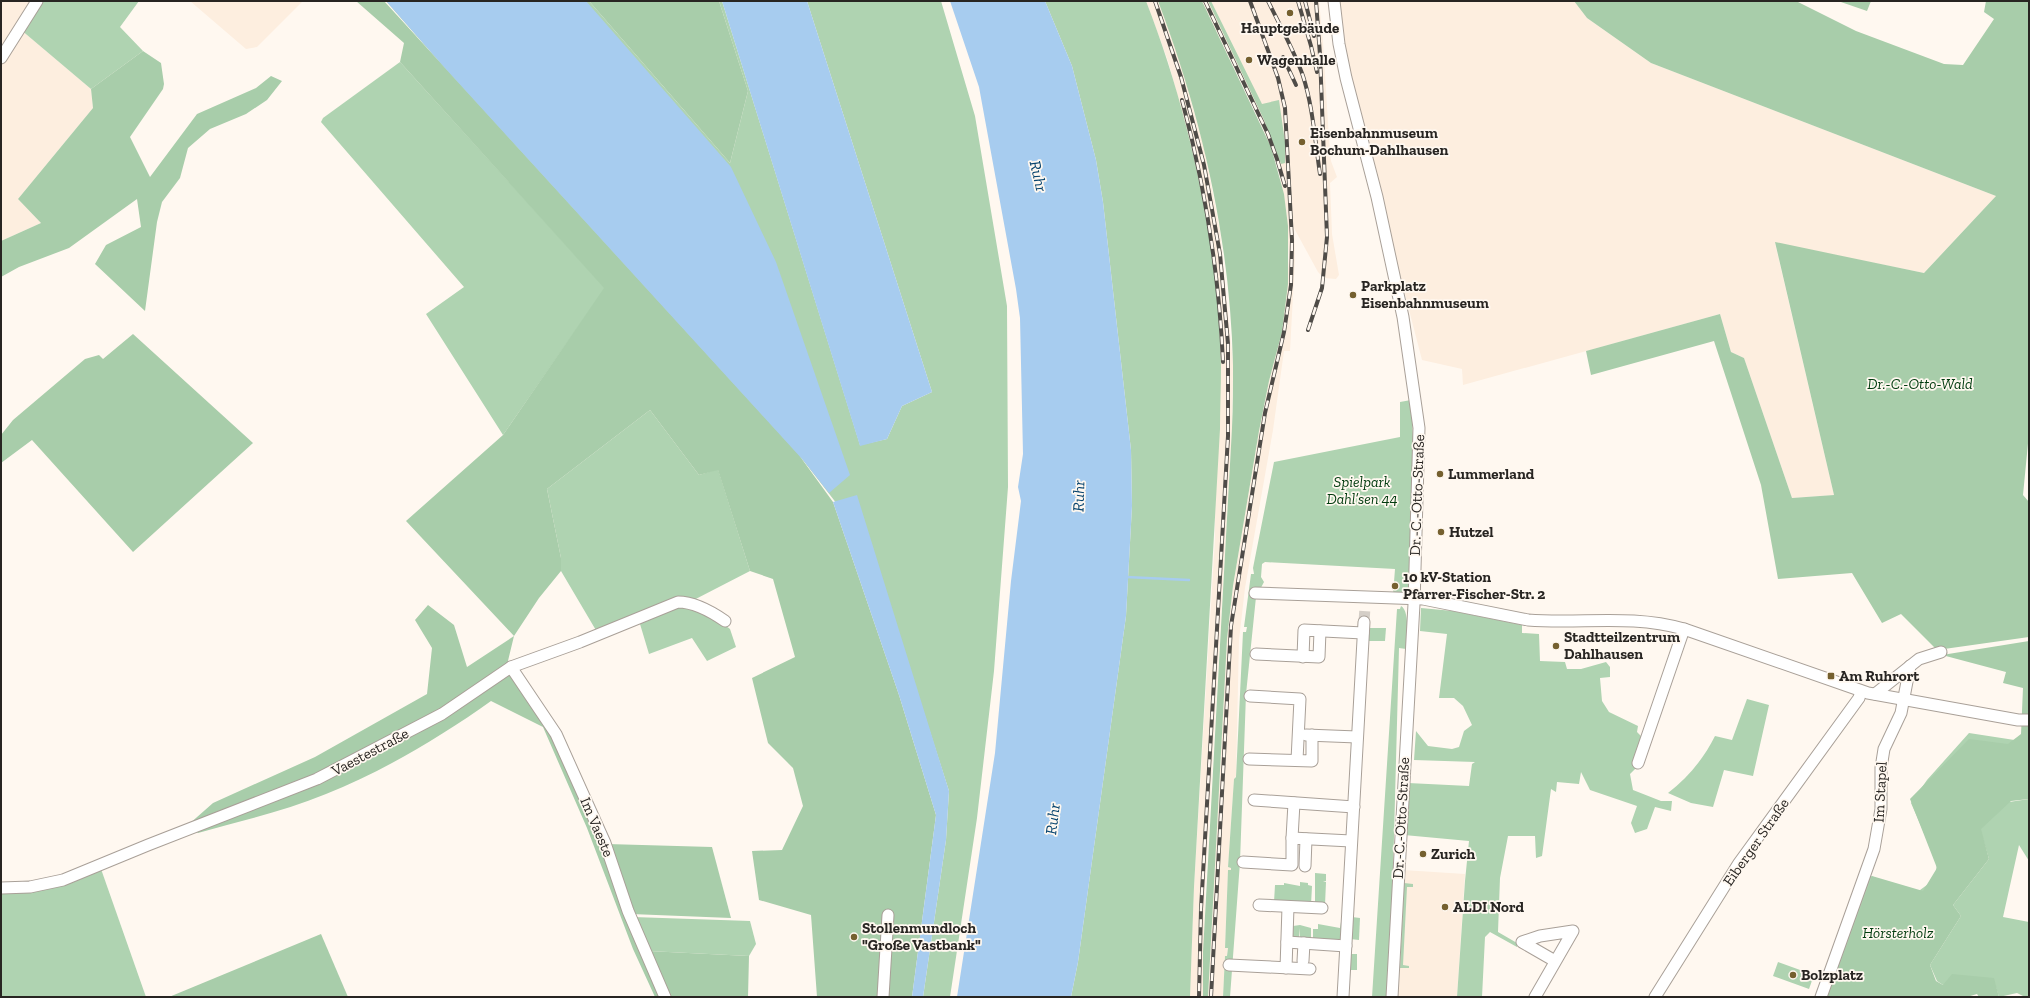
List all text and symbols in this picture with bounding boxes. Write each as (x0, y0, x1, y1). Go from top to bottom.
marker: Hauptgebäude (1285, 8, 1295, 18)
place label: Hauptgebäude (1241, 19, 1339, 37)
place label: Wagenhalle (1257, 51, 1335, 69)
marker: Wagenhalle (1244, 55, 1254, 65)
place label: Eisenbahnmuseum Bochum-Dahlhausen (1310, 124, 1448, 159)
marker: Eisenbahnmuseum Bochum-Dahlhausen (1297, 137, 1307, 147)
water label: Ruhr (1026, 159, 1051, 194)
place label: Parkplatz Eisenbahnmuseum (1361, 277, 1489, 312)
marker: Parkplatz Eisenbahnmuseum (1348, 290, 1358, 300)
park label: Dr.-C.-Otto-Wald (1867, 375, 1973, 393)
street label: Dr.-C.-Otto-Straße (1406, 434, 1428, 556)
place label: Lummerland (1448, 465, 1535, 483)
marker: Lummerland (1435, 469, 1445, 479)
park label: Spielpark Dahl’sen 44 (1326, 473, 1398, 508)
water label: Ruhr (1068, 479, 1089, 512)
place label: Hutzel (1449, 523, 1494, 541)
marker: Hutzel (1436, 527, 1446, 537)
place label: 10 kV-Station Pfarrer-Fischer-Str. 2 (1403, 568, 1545, 603)
marker: 10 kV-Station Pfarrer-Fischer-Str. 2 (1390, 581, 1400, 591)
place label: Stadtteilzentrum Dahlhausen (1564, 628, 1680, 663)
marker: Stadtteilzentrum Dahlhausen (1551, 641, 1561, 651)
place label: Am Ruhrort (1839, 667, 1920, 685)
marker: Am Ruhrort (1826, 671, 1836, 681)
street label: Vaestestraße (327, 724, 412, 780)
street label: Dr.-C.-Otto-Straße (1389, 757, 1413, 879)
street label: Im Stapel (1869, 761, 1891, 823)
street label: Im Vaeste (576, 795, 618, 859)
street label: Eiberger Straße (1719, 795, 1793, 889)
water label: Ruhr (1041, 802, 1064, 836)
place label: Zurich (1431, 845, 1476, 863)
marker: Zurich (1418, 849, 1428, 859)
place label: ALDI Nord (1453, 898, 1525, 916)
marker: ALDI Nord (1440, 902, 1450, 912)
place label: Stollenmundloch "Große Vastbank" (862, 919, 981, 954)
park label: Hörsterholz (1862, 924, 1934, 942)
marker: Stollenmundloch "Große Vastbank" (849, 932, 859, 942)
place label: Bolzplatz (1801, 966, 1863, 984)
marker: Bolzplatz (1788, 970, 1798, 980)

